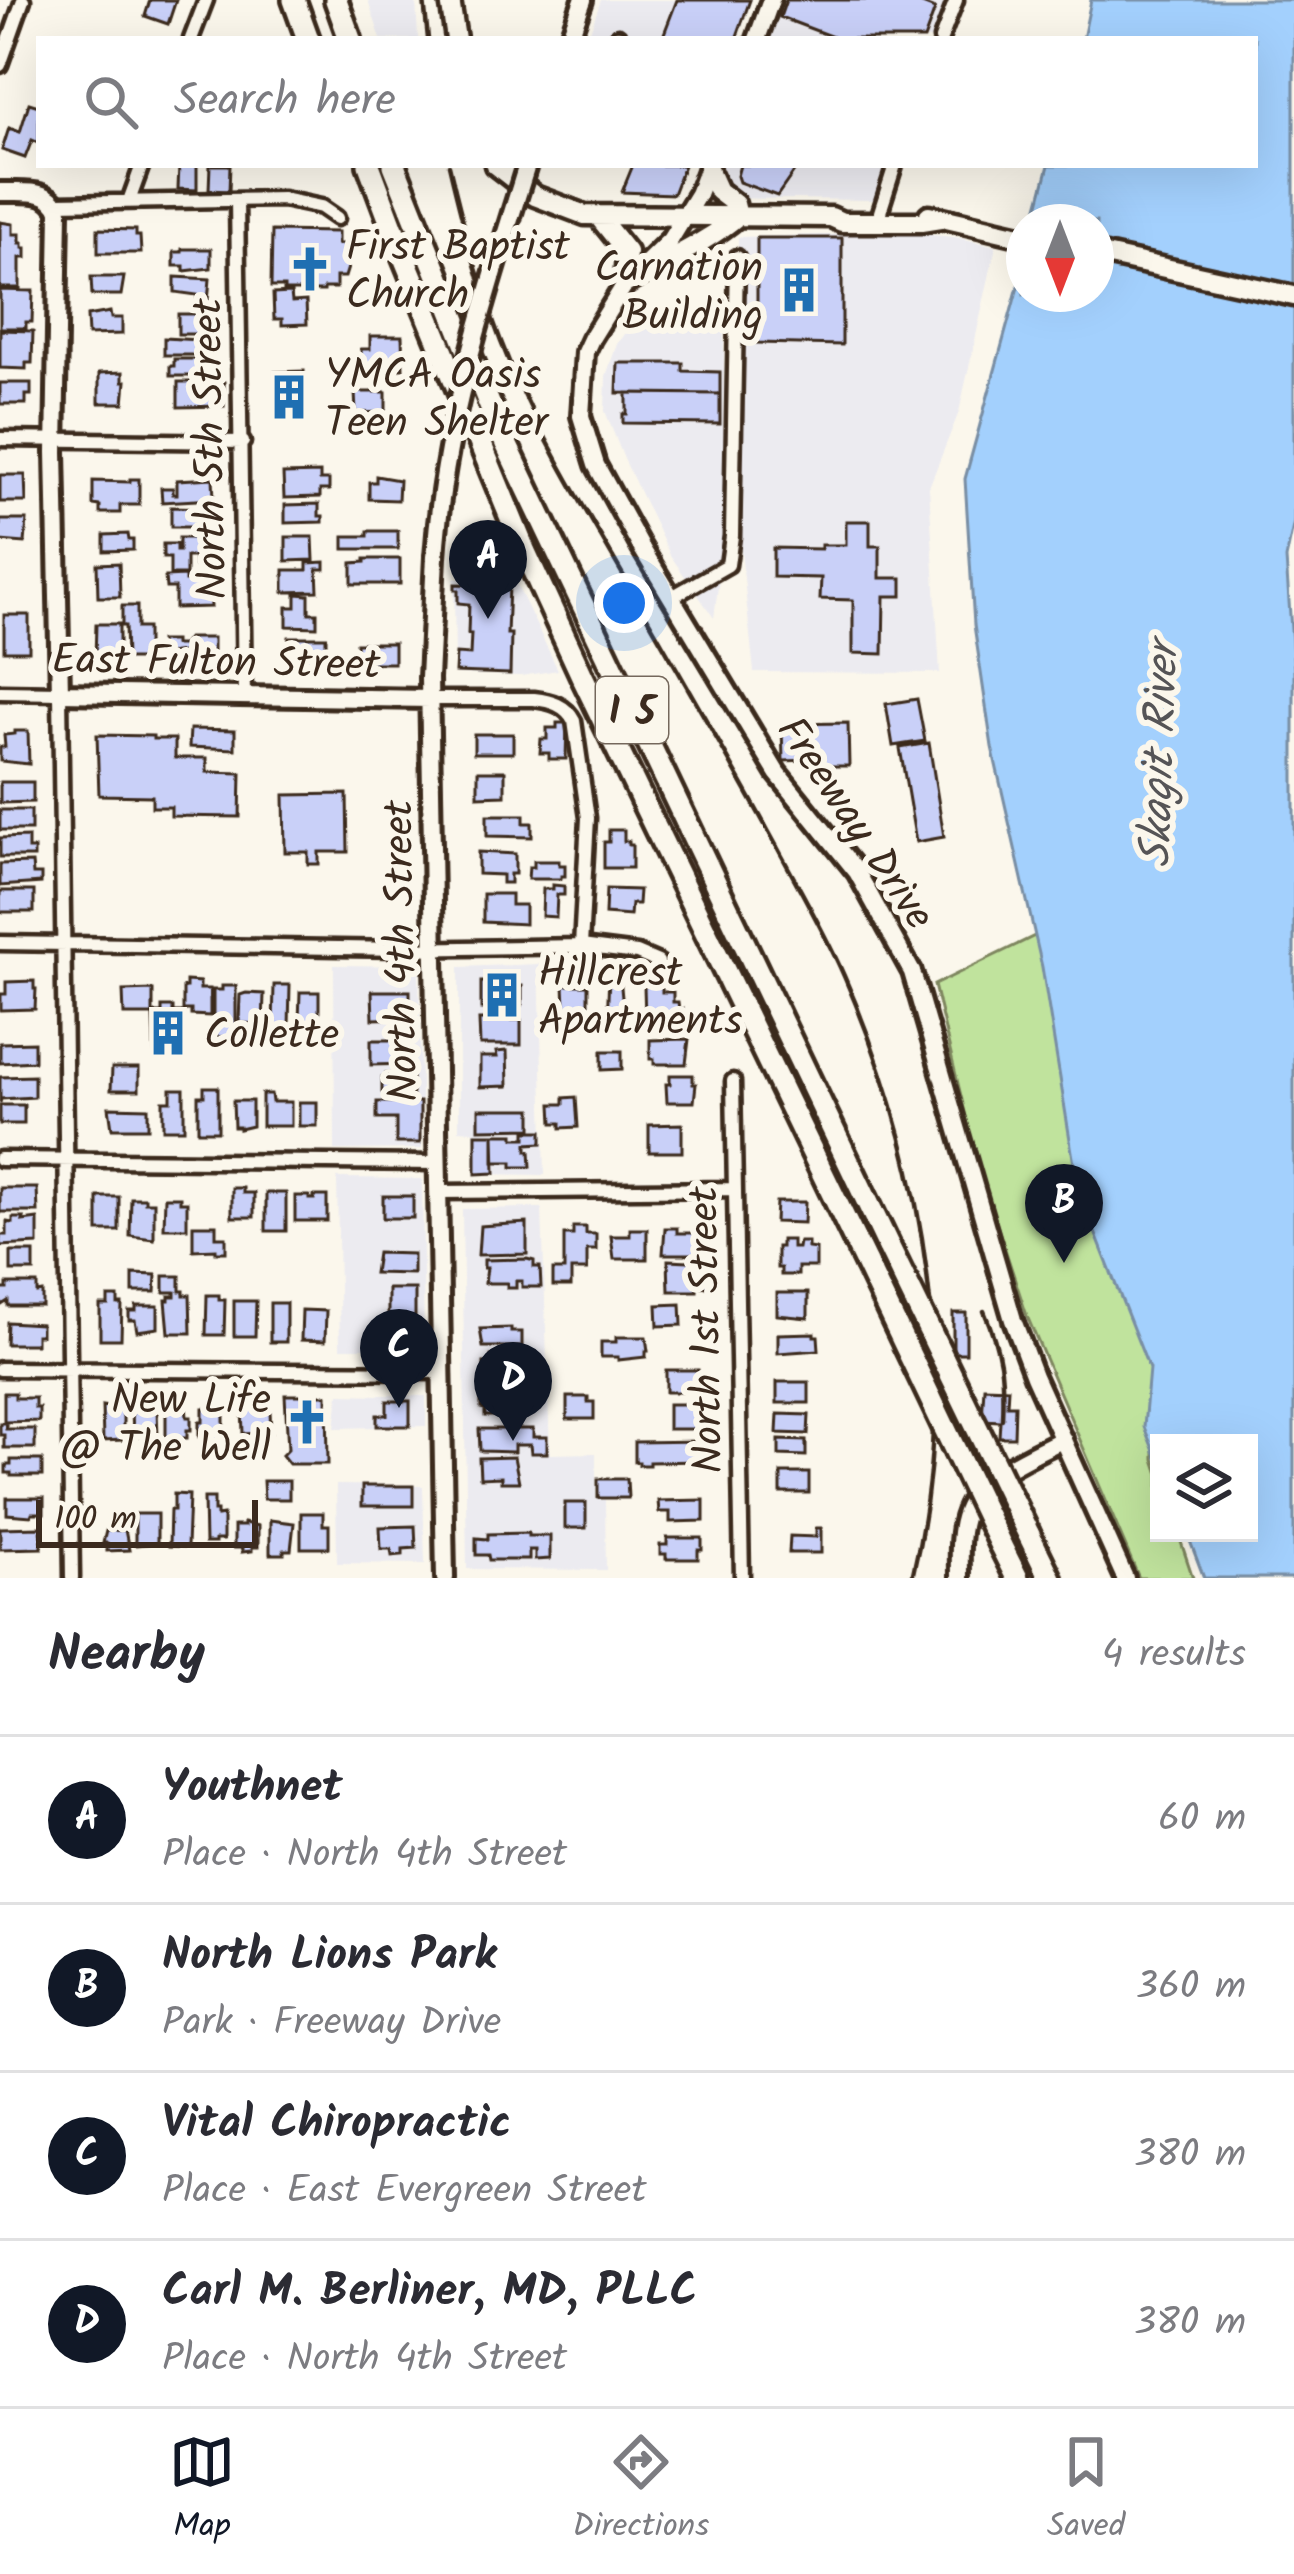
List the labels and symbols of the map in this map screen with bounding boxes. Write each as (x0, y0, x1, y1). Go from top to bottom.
north arrow (1006, 204, 1114, 312)
place label: First Baptist Church (346, 215, 571, 330)
place label: Carnation Building (594, 236, 763, 351)
church icon: First Baptist Church (285, 244, 335, 294)
building icon: Carnation Building (774, 265, 824, 315)
street label: North 5th Street (175, 297, 248, 600)
place label: YMCA Oasis Teen Shelter (325, 343, 550, 458)
building icon: YMCA Oasis Teen Shelter (264, 372, 314, 422)
pin: A (449, 520, 527, 619)
your location (594, 573, 654, 633)
street label: East Fulton Street (51, 627, 382, 700)
water label: Skagit River (1121, 633, 1201, 869)
road number: I 5 (596, 677, 668, 743)
street label: Freeway Drive (758, 703, 951, 945)
street label: North 4th Street (366, 799, 439, 1103)
place label: Hillcrest Apartments (538, 941, 742, 1056)
building icon: Hillcrest Apartments (477, 970, 527, 1020)
place label: Collette (204, 1003, 339, 1070)
building icon: Collette (143, 1008, 193, 1058)
pin: B (1025, 1164, 1103, 1263)
street label: North 1st Street (671, 1185, 744, 1474)
pin: C (360, 1309, 438, 1408)
pin: D (474, 1342, 552, 1441)
place label: New Life @ The Well (61, 1368, 271, 1483)
church icon: New Life @ The Well (282, 1397, 332, 1447)
scale bar (36, 1494, 258, 1547)

